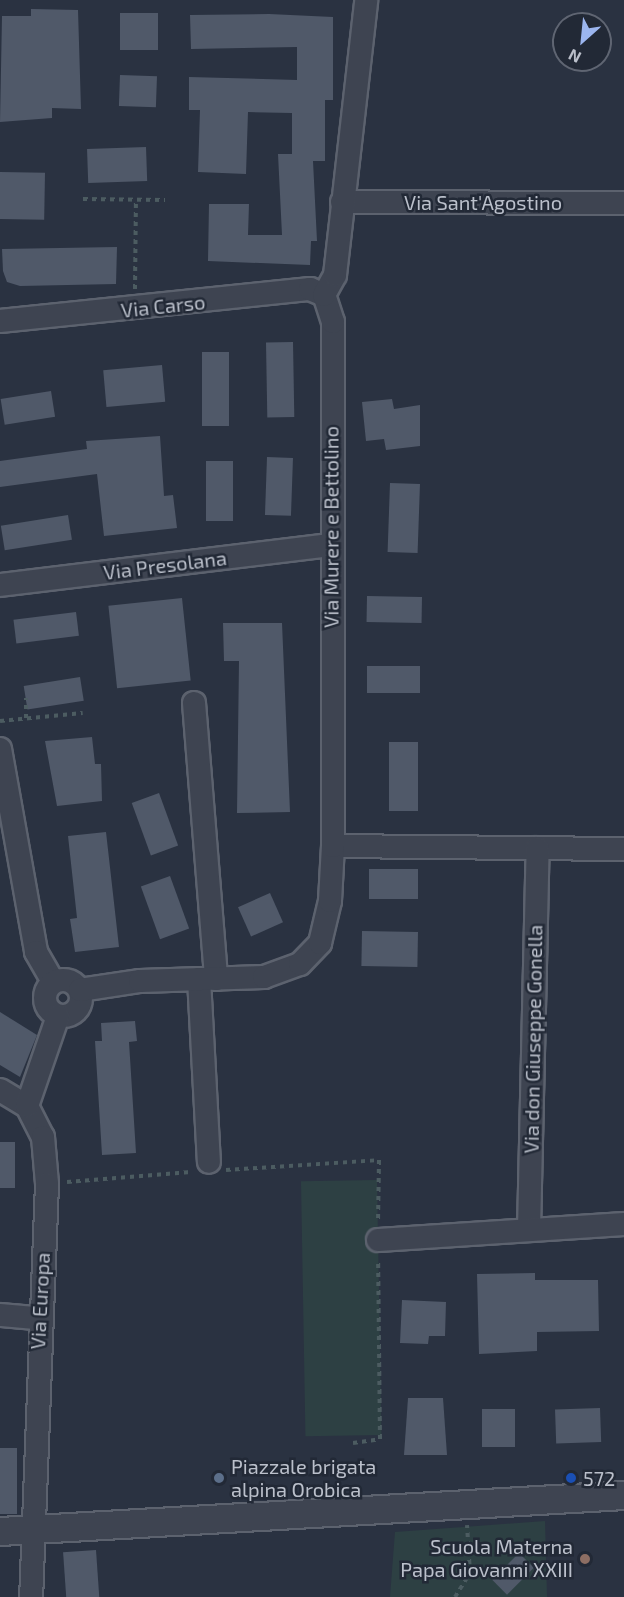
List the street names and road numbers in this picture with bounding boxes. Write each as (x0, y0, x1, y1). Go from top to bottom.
street label: Via Sant'Agostino (404, 190, 562, 214)
street label: Via Carso (120, 290, 206, 322)
street label: Via Murere e Bettolino (319, 426, 343, 628)
street label: Via Presolana (102, 546, 228, 584)
street label: Via don Giuseppe Gonella (519, 924, 547, 1154)
street label: Via Europa (25, 1252, 55, 1350)

